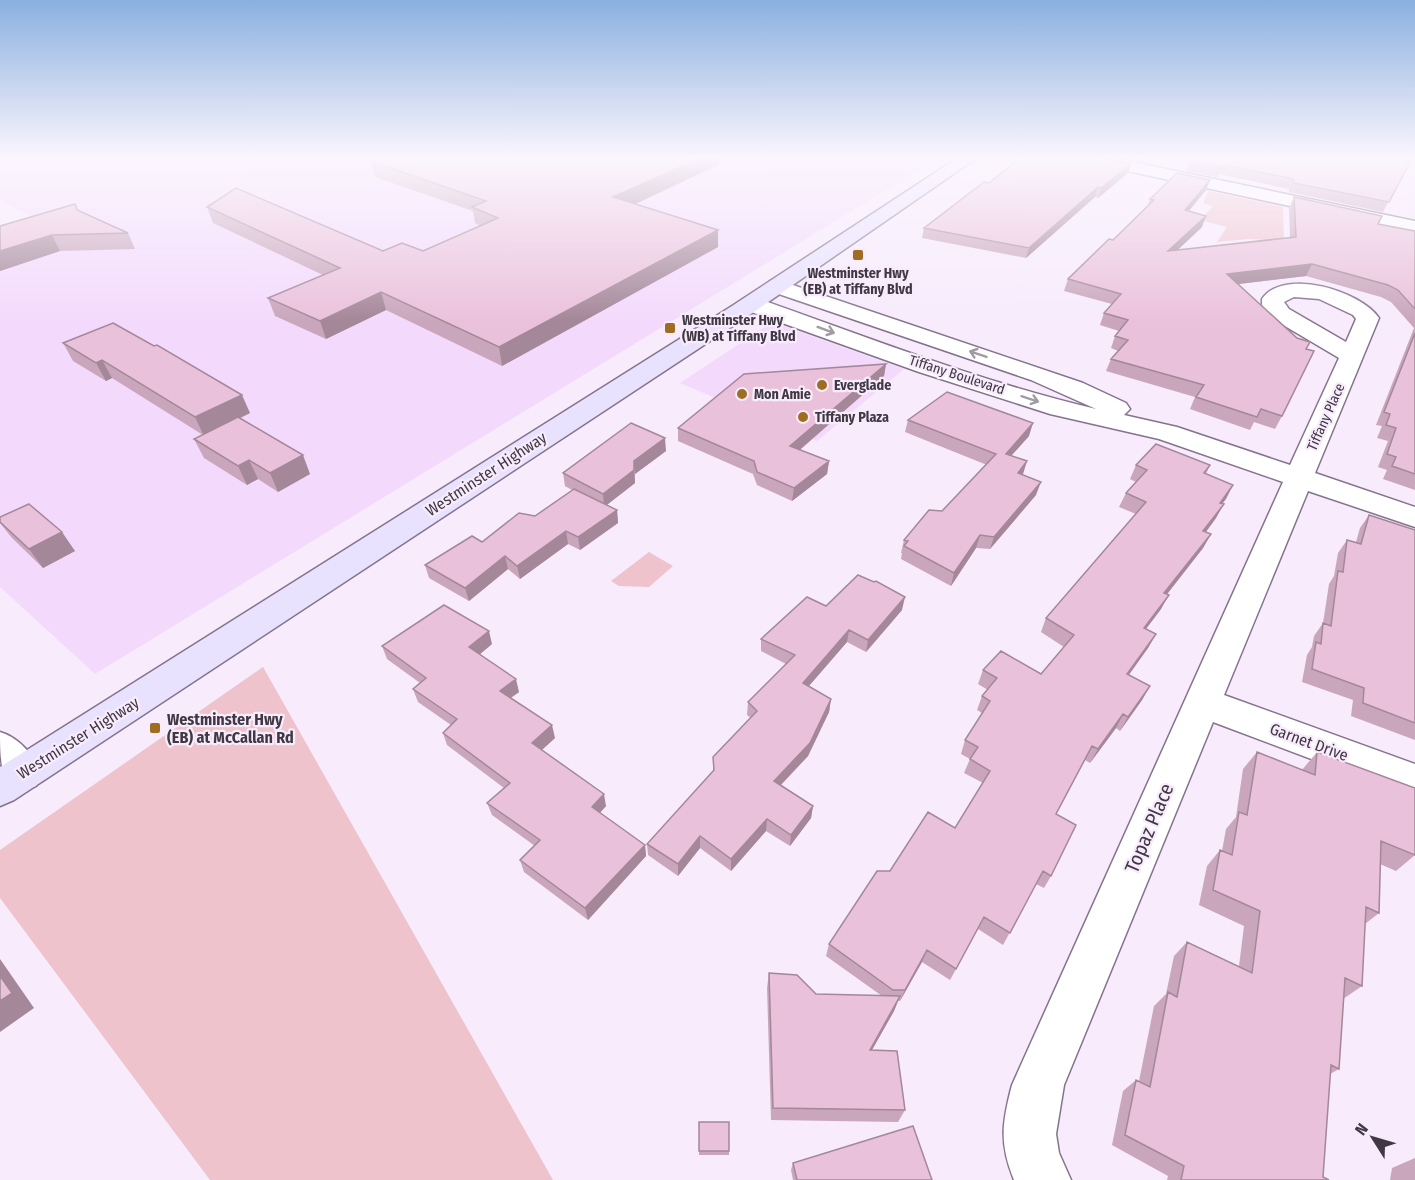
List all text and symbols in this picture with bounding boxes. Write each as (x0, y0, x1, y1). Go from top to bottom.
marker: Westminster Hwy (EB) at Tiffany Blvd (851, 248, 865, 262)
place label: Westminster Hwy (EB) at Tiffany Blvd (803, 265, 913, 298)
place label: Westminster Hwy (WB) at Tiffany Blvd (682, 312, 796, 345)
marker: Westminster Hwy (WB) at Tiffany Blvd (663, 321, 677, 335)
one-way arrow (816, 326, 835, 337)
one-way arrow (969, 347, 988, 358)
street label: Tiffany Boulevard (907, 352, 1007, 398)
place label: Everglade (834, 377, 891, 394)
marker: Everglade (815, 378, 829, 392)
street label: Tiffany Place (1304, 380, 1348, 453)
place label: Mon Amie (754, 386, 811, 403)
marker: Mon Amie (735, 387, 749, 401)
one-way arrow (1020, 394, 1039, 405)
place label: Tiffany Plaza (815, 409, 889, 426)
marker: Tiffany Plaza (796, 410, 810, 424)
street label: Westminster Highway (422, 427, 551, 520)
street label: Westminster Highway (13, 692, 143, 783)
place label: Westminster Hwy (EB) at McCallan Rd (167, 710, 294, 747)
street label: Garnet Drive (1267, 719, 1351, 765)
marker: Westminster Hwy (EB) at McCallan Rd (148, 721, 162, 735)
street label: Topaz Place (1119, 780, 1179, 876)
north arrow (1343, 1108, 1403, 1168)
text: N (1351, 1120, 1372, 1139)

